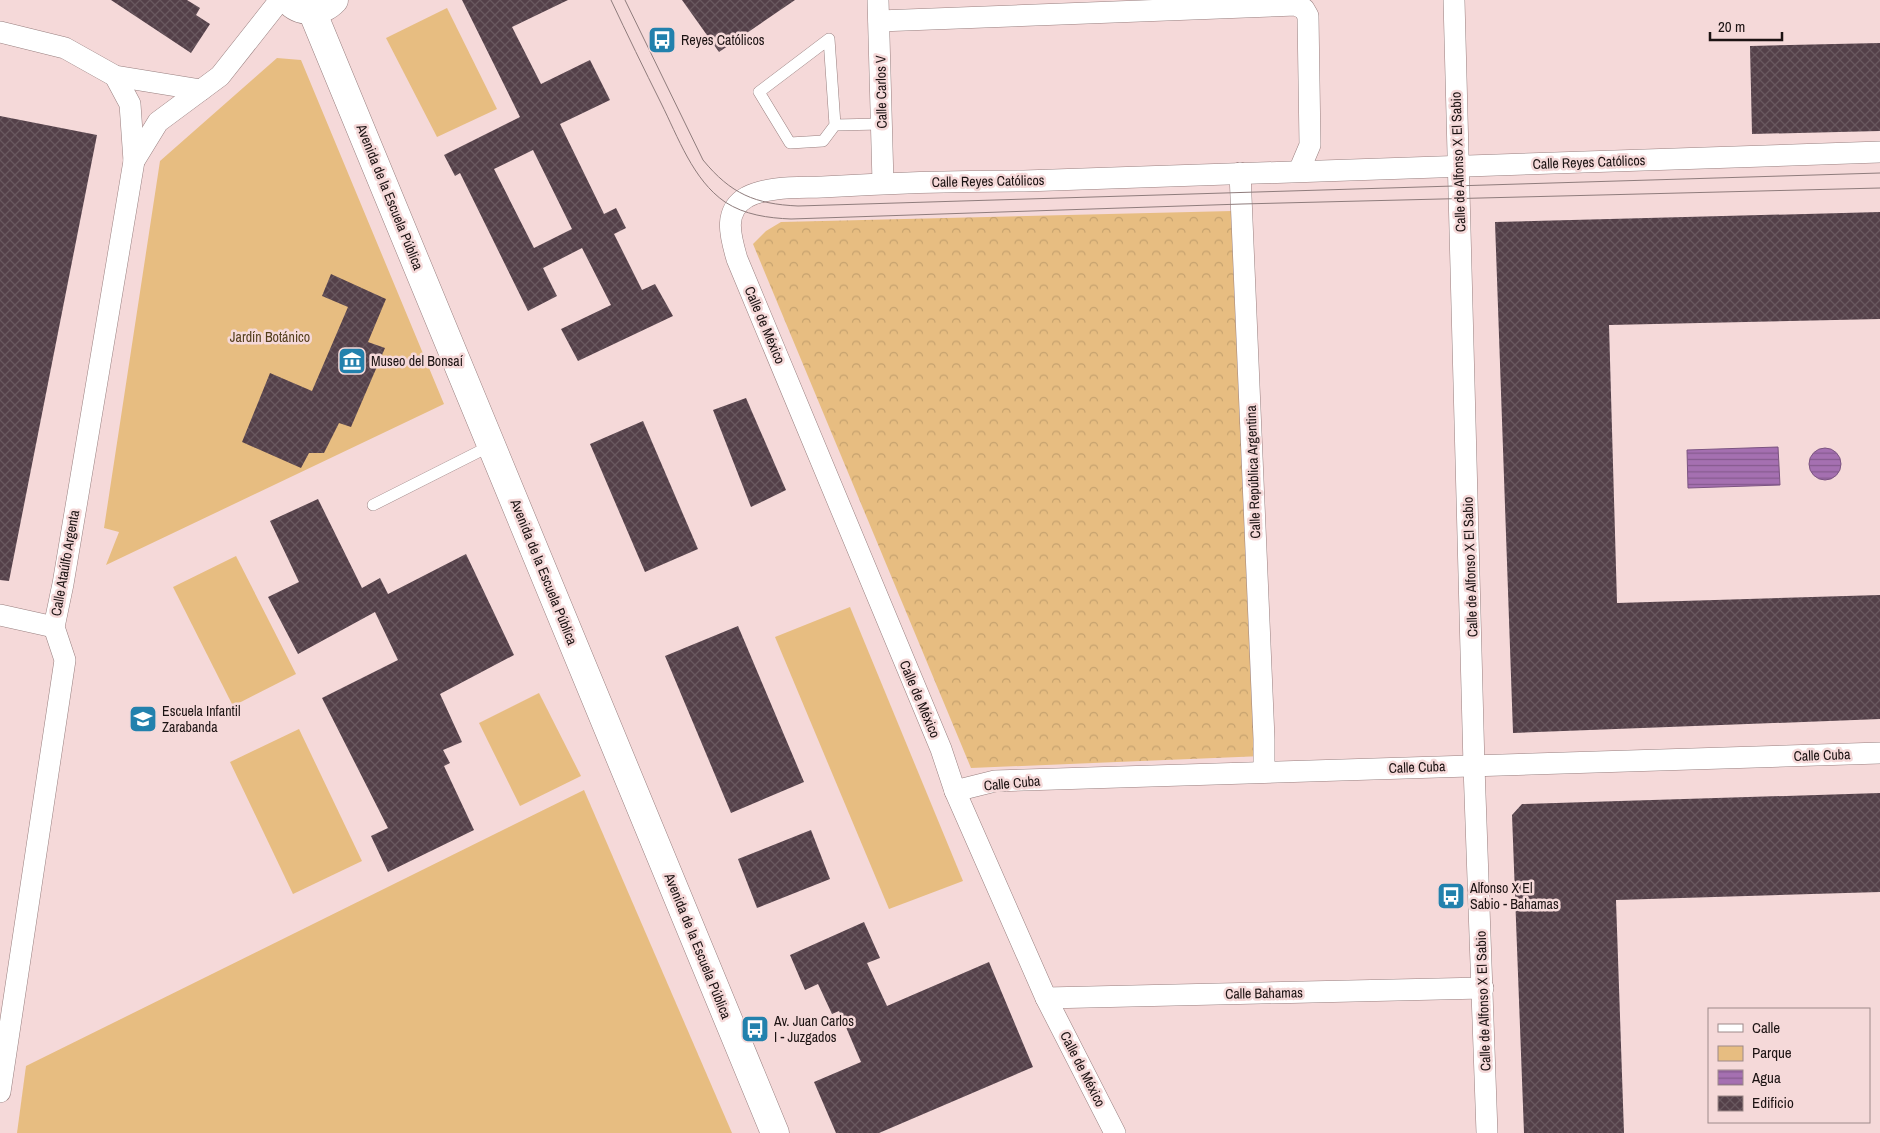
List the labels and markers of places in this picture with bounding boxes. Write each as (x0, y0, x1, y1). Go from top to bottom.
bus stop icon: Reyes Católicos (647, 25, 677, 55)
place label: Reyes Católicos (681, 31, 765, 49)
museum icon: Museo del Bonsaí (337, 346, 367, 376)
place label: Museo del Bonsaí (371, 352, 464, 370)
place label: Escuela Infantil Zarabanda (162, 702, 241, 736)
school or university icon: Escuela Infantil Zarabanda (128, 704, 158, 734)
place label: Alfonso X El Sabio - Bahamas (1469, 879, 1559, 913)
bus stop icon: Alfonso X El Sabio - Bahamas (1436, 881, 1466, 911)
place label: Av. Juan Carlos I - Juzgados (773, 1012, 854, 1046)
bus stop icon: Av. Juan Carlos I - Juzgados (740, 1014, 770, 1044)

